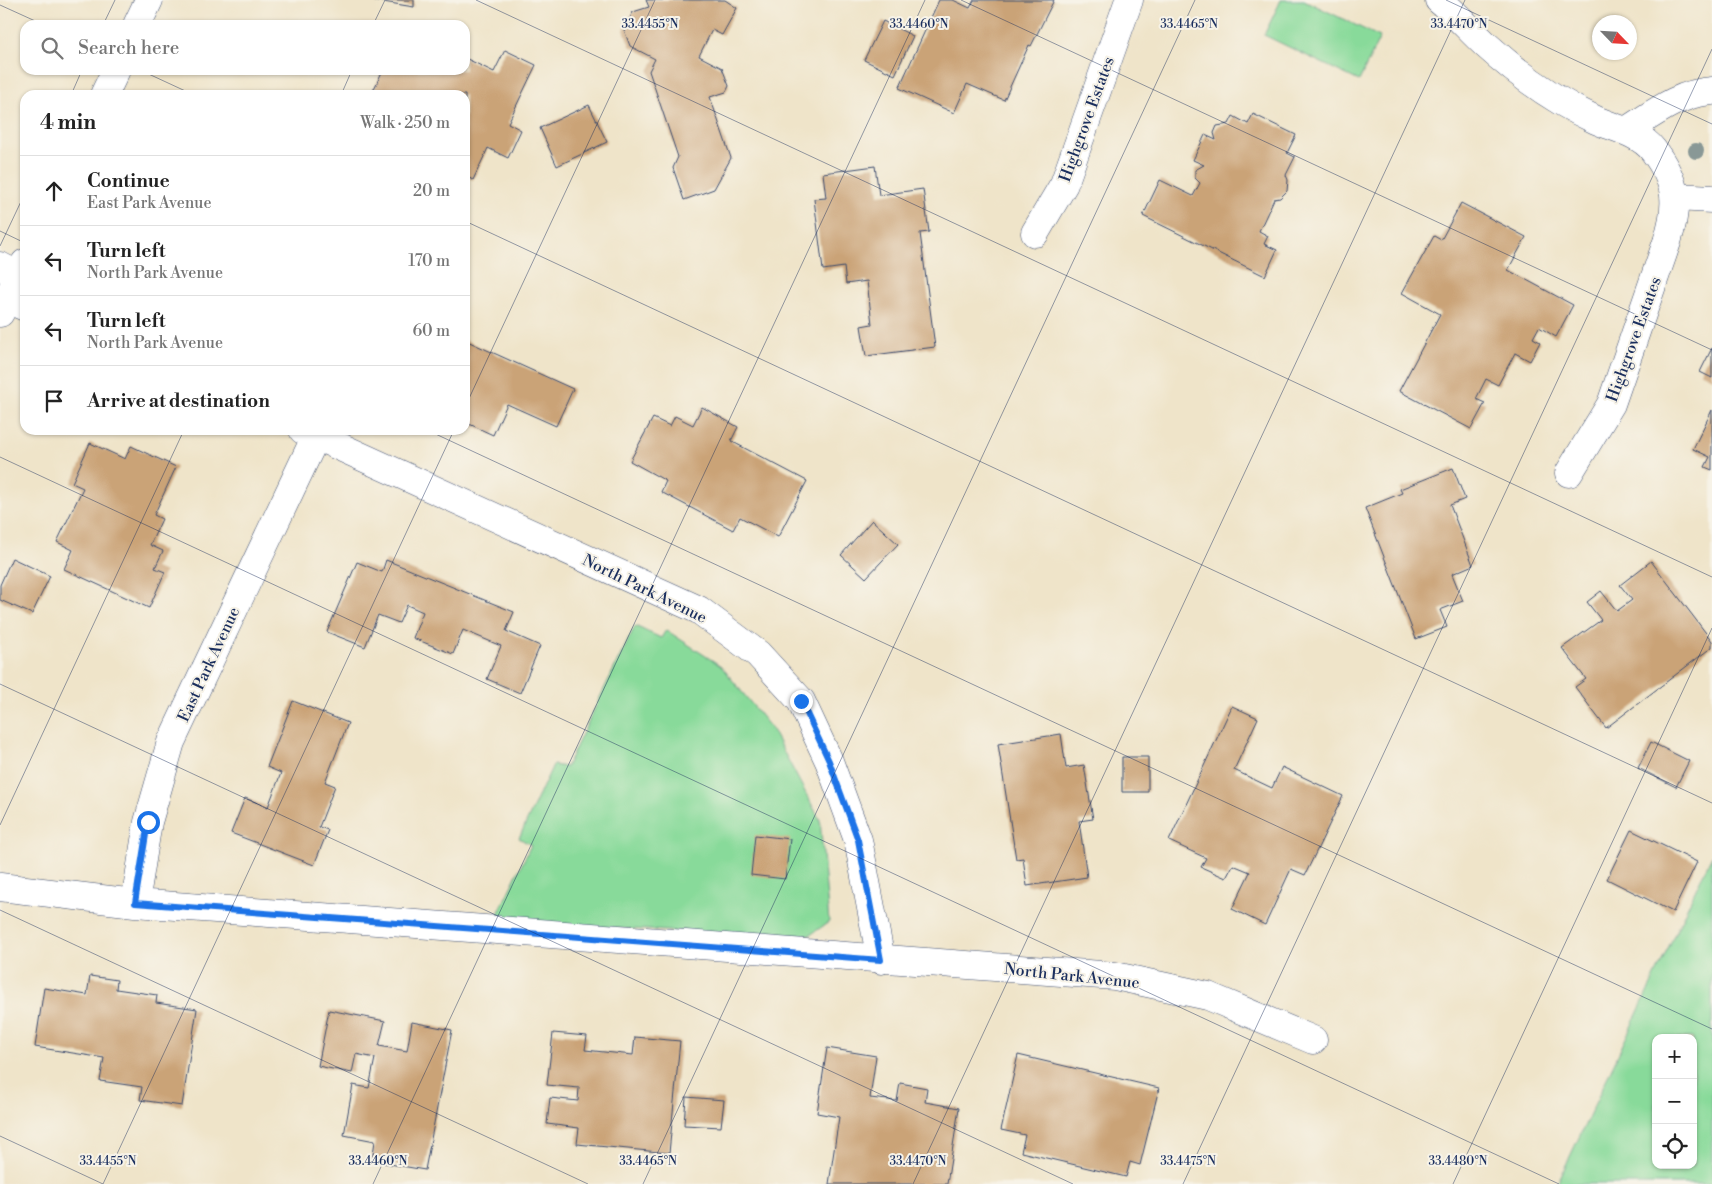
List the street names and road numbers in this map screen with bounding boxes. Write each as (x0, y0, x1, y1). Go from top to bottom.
street label: Highgrove Estates (1055, 54, 1119, 185)
street label: Highgrove Estates (1602, 274, 1666, 405)
street label: North Park Avenue (579, 550, 710, 628)
street label: East Park Avenue (174, 604, 244, 725)
street label: North Park Avenue (1003, 959, 1141, 993)

